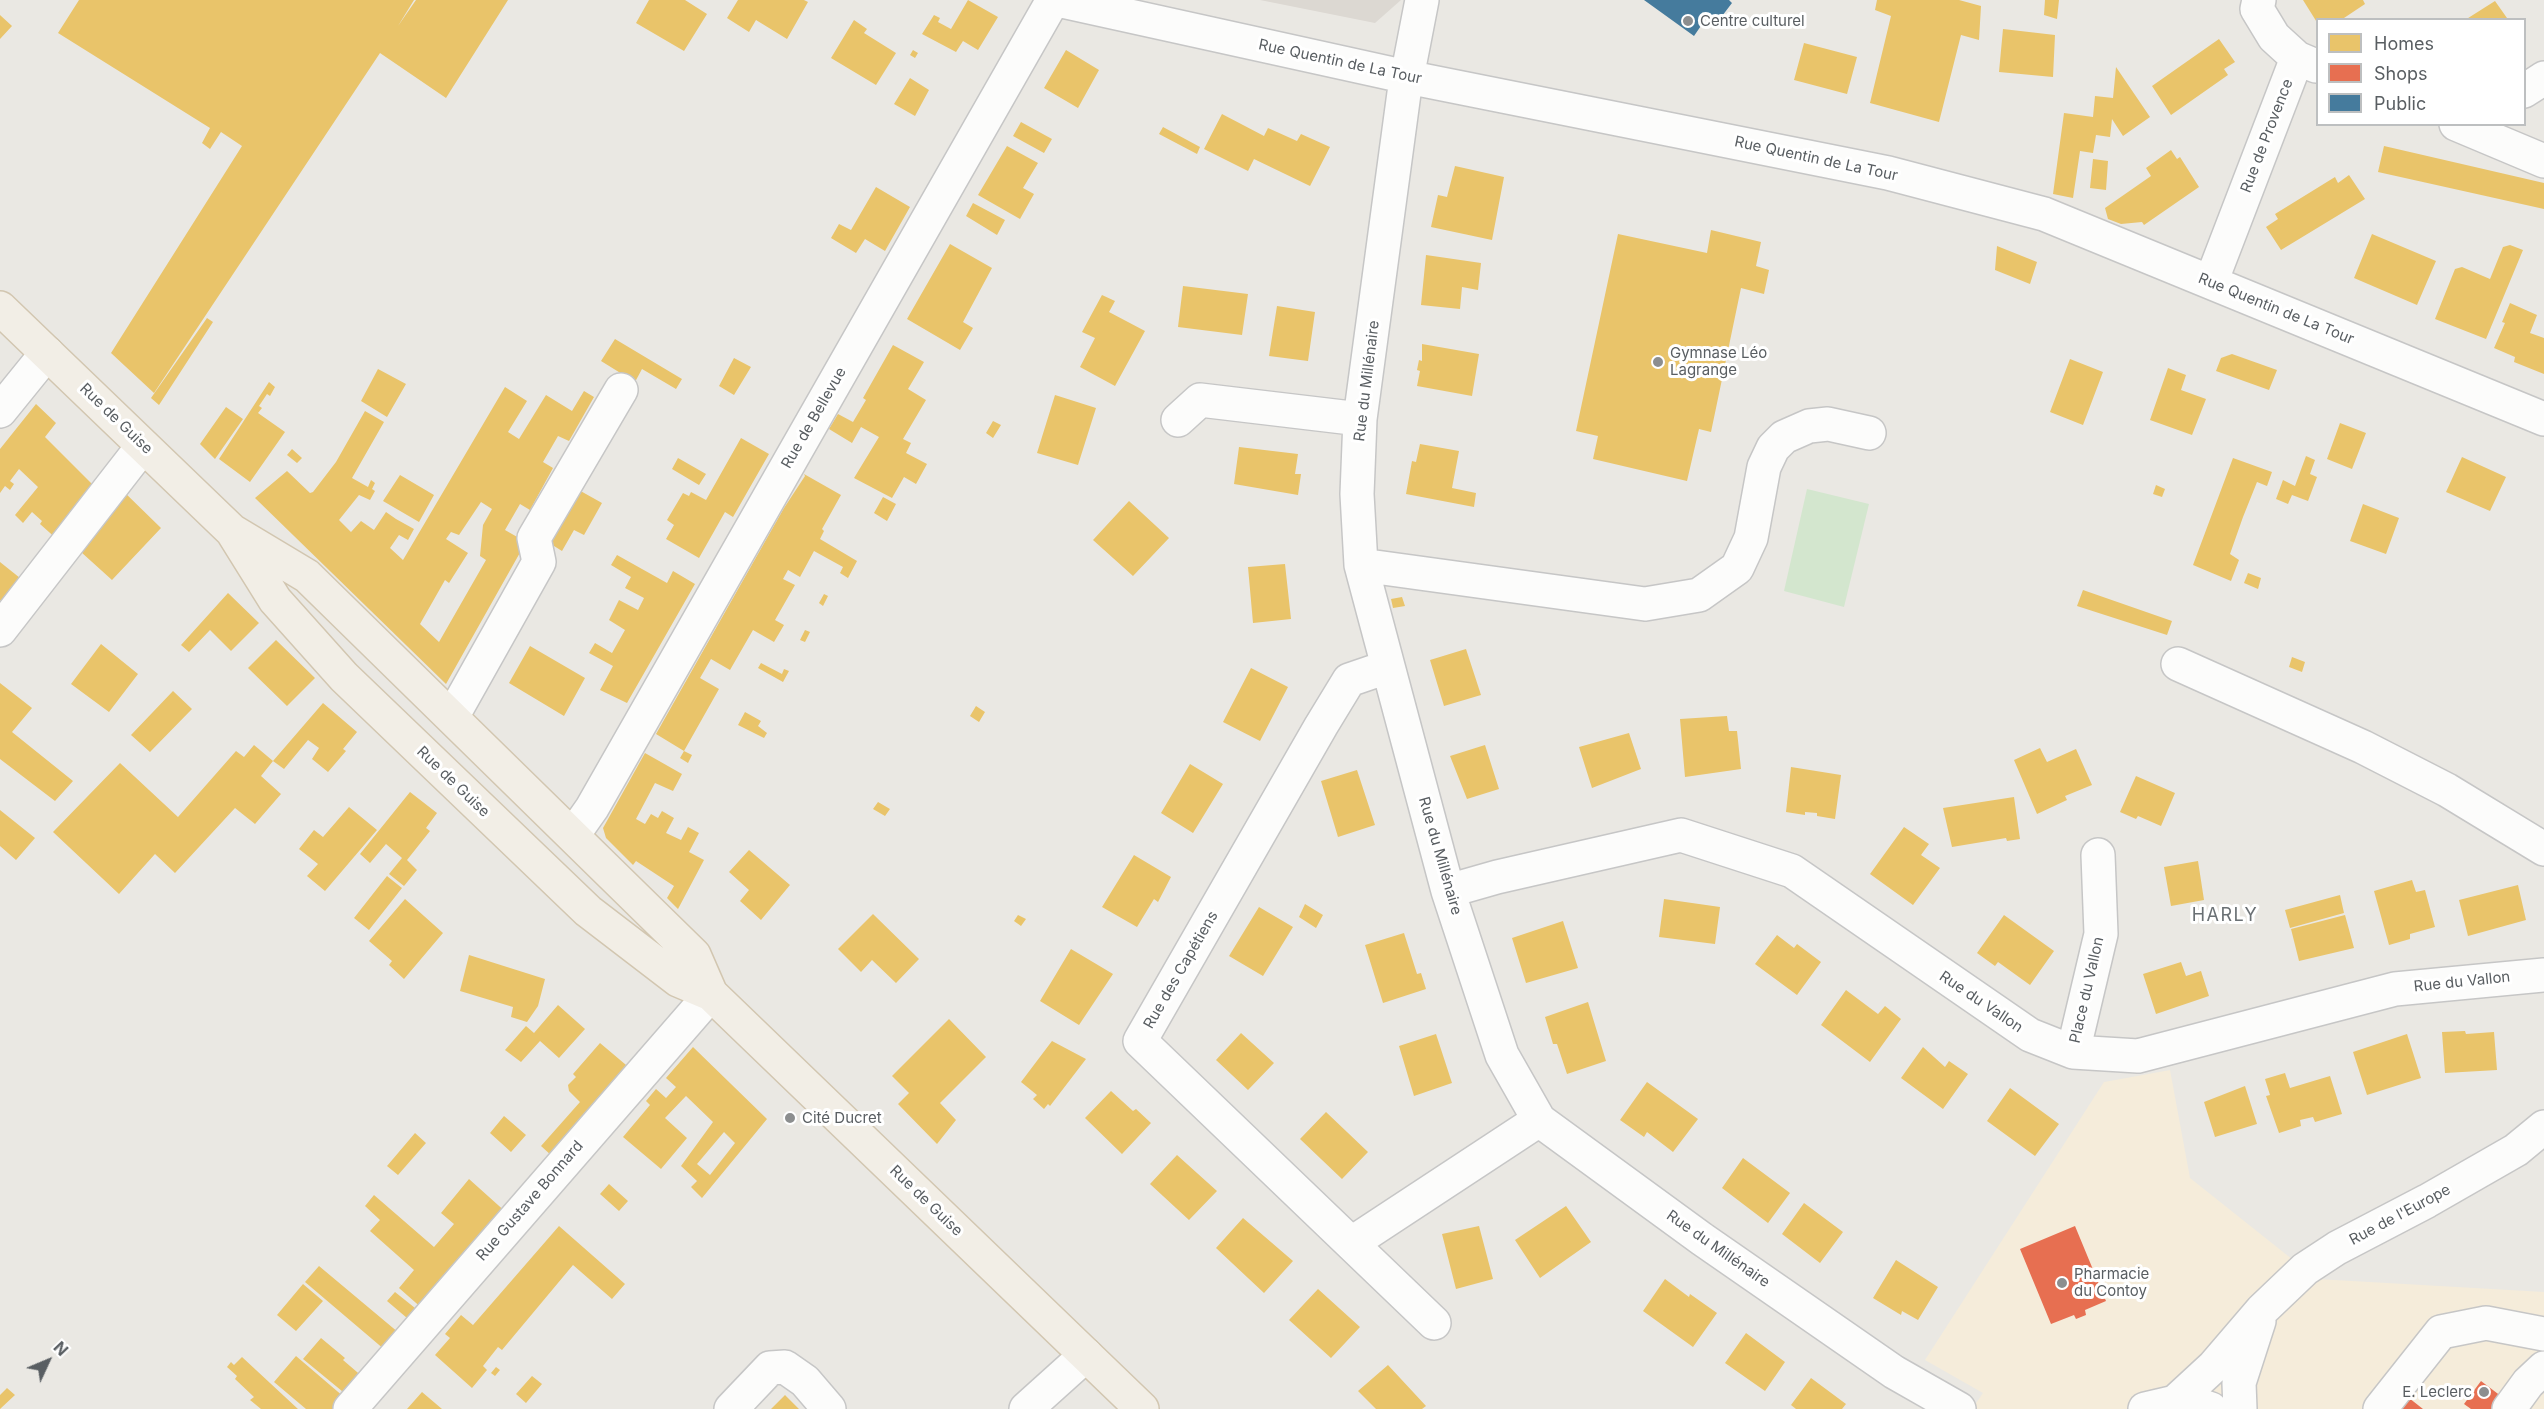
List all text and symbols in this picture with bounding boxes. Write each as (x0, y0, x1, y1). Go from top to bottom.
place label: Centre culturel (1700, 12, 1805, 30)
marker: Centre culturel (1681, 14, 1695, 28)
legend (2316, 18, 2526, 126)
text: Homes (2374, 33, 2434, 54)
street label: Rue Quentin de La Tour (1257, 36, 1423, 88)
text: Shops (2374, 63, 2428, 84)
street label: Rue de Provence (2237, 77, 2297, 195)
text: Public (2374, 93, 2426, 114)
street label: Rue Quentin de La Tour (1733, 133, 1899, 185)
street label: Rue Quentin de La Tour (2196, 269, 2356, 349)
street label: Rue du Millénaire (1351, 319, 1383, 443)
place label: Gymnase Léo Lagrange (1670, 344, 1767, 379)
marker: Gymnase Léo Lagrange (1651, 355, 1665, 369)
street label: Rue de Bellevue (778, 364, 850, 472)
street label: Rue de Guise (76, 380, 156, 458)
street label: Rue de Guise (413, 743, 493, 821)
street label: Rue du Millénaire (1415, 795, 1465, 917)
district label: HARLY (2192, 905, 2258, 927)
street label: Rue des Capétiens (1140, 908, 1222, 1032)
street label: Place du Vallon (2066, 935, 2108, 1045)
street label: Rue du Vallon (1936, 967, 2026, 1037)
street label: Rue du Vallon (2413, 968, 2511, 996)
place label: Cité Ducret (802, 1109, 882, 1127)
marker: Cité Ducret (783, 1111, 797, 1125)
street label: Rue Gustave Bonnard (473, 1137, 587, 1265)
street label: Rue de Guise (886, 1162, 966, 1240)
street label: Rue de l'Europe (2346, 1181, 2454, 1249)
street label: Rue du Millénaire (1663, 1207, 1773, 1291)
place label: Pharmacie du Contoy (2074, 1265, 2149, 1300)
marker: Pharmacie du Contoy (2055, 1276, 2069, 1290)
north arrow (18, 1331, 78, 1391)
text: N (50, 1337, 72, 1360)
place label: E. Leclerc (2402, 1383, 2472, 1401)
marker: E. Leclerc (2477, 1385, 2491, 1399)

